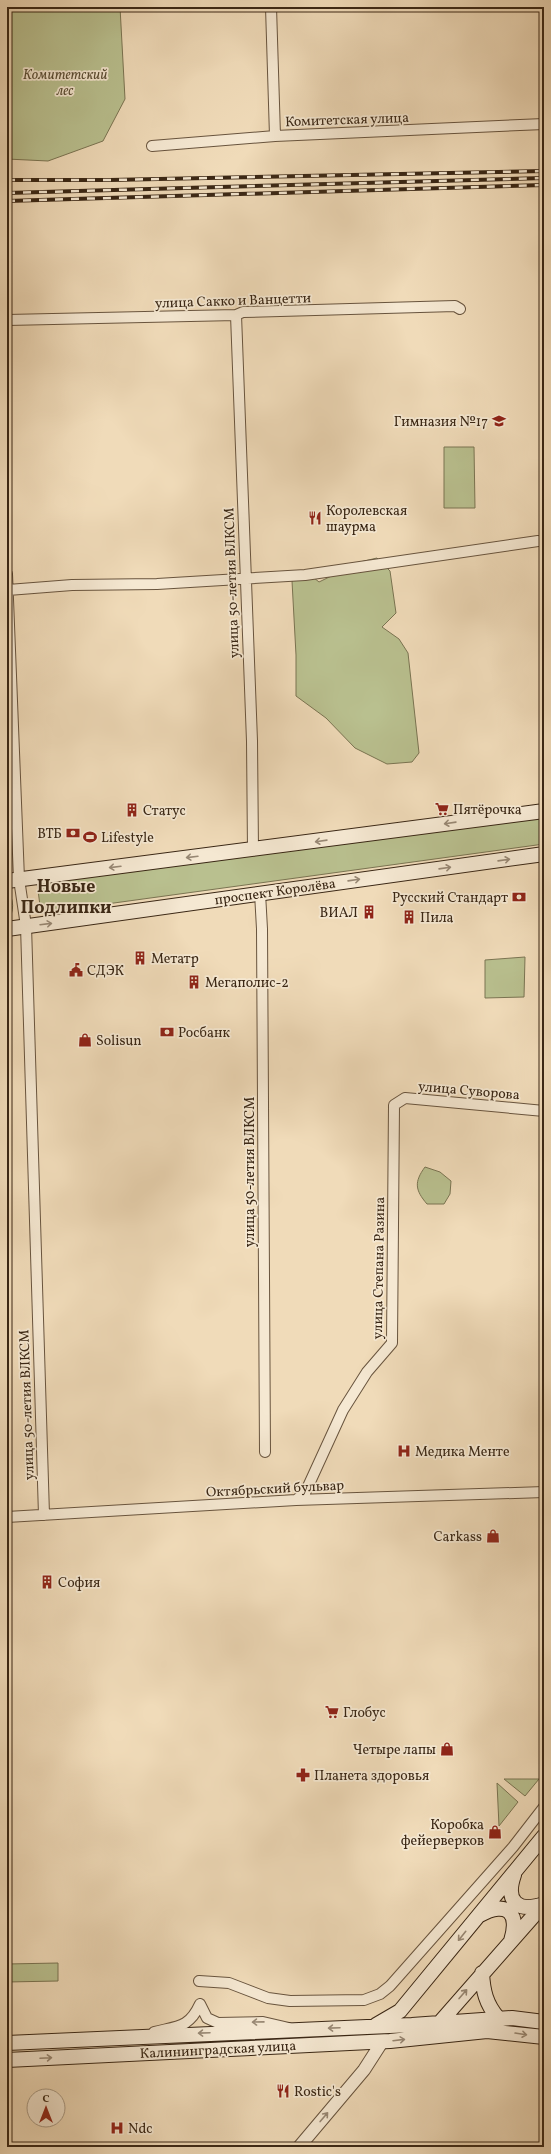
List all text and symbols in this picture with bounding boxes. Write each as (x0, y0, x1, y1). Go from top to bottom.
park label: Комитетский лес (23, 66, 107, 101)
street label: Комитетская улица (285, 109, 409, 132)
street label: улица Сакко и Ванцетти (155, 289, 312, 314)
place label: Гимназия №17 (394, 413, 488, 432)
school or university icon: Гимназия №17 (491, 413, 507, 429)
place label: Королевская шаурма (326, 502, 407, 537)
street label: улица 50-летия ВЛКСМ (220, 507, 245, 659)
restaurant icon: Королевская шаурма (307, 510, 323, 526)
supermarket icon: Пятёрочка (434, 801, 450, 817)
place label: Пятёрочка (453, 801, 522, 820)
building icon: Статус (124, 802, 140, 818)
place label: Статус (143, 802, 186, 821)
one-way arrow (444, 819, 457, 827)
place label: ВТБ (37, 825, 62, 844)
bank icon: ВТБ (65, 825, 81, 841)
sports icon: Lifestyle (82, 829, 98, 845)
place label: Lifestyle (101, 829, 154, 848)
one-way arrow (315, 837, 328, 845)
one-way arrow (186, 854, 199, 861)
one-way arrow (497, 856, 510, 864)
one-way arrow (109, 863, 122, 871)
one-way arrow (438, 864, 451, 872)
district label: Новые Подлипки (20, 875, 112, 921)
street label: проспект Королёва (213, 875, 337, 910)
one-way arrow (347, 876, 360, 884)
place label: Русский Стандарт (392, 889, 508, 908)
bank icon: Русский Стандарт (511, 889, 527, 905)
place label: ВИАЛ (319, 904, 358, 923)
building icon: ВИАЛ (361, 904, 377, 920)
building icon: Пила (401, 909, 417, 925)
place label: Пила (420, 909, 454, 928)
one-way arrow (39, 920, 52, 927)
building icon: Метатр (132, 950, 148, 966)
place label: Метатр (151, 950, 199, 969)
public building icon: СДЭК (68, 962, 84, 978)
place label: СДЭК (87, 962, 125, 981)
building icon: Мегаполис-2 (186, 974, 202, 990)
place label: Мегаполис-2 (205, 974, 289, 993)
bank icon: Росбанк (159, 1024, 175, 1040)
place label: Росбанк (178, 1024, 230, 1043)
shop icon: Solisun (77, 1032, 93, 1048)
place label: Solisun (96, 1032, 142, 1051)
street label: улица Суворова (417, 1078, 521, 1105)
street label: улица 50-летия ВЛКСМ (241, 1097, 260, 1247)
street label: улица Степана Разина (369, 1196, 390, 1340)
street label: улица 50-летия ВЛКСМ (15, 1329, 40, 1481)
hospital icon: Медика Менте (396, 1443, 412, 1459)
place label: Медика Менте (415, 1443, 510, 1462)
street label: Октябрьский бульвар (206, 1476, 345, 1503)
place label: Carkass (433, 1528, 482, 1547)
shop icon: Carkass (485, 1528, 501, 1544)
building icon: София (39, 1574, 55, 1590)
place label: София (58, 1574, 100, 1593)
supermarket icon: Глобус (324, 1704, 340, 1720)
place label: Глобус (343, 1704, 386, 1723)
place label: Четыре лапы (353, 1741, 436, 1760)
shop icon: Четыре лапы (439, 1741, 455, 1757)
pharmacy icon: Планета здоровья (295, 1767, 311, 1783)
place label: Планета здоровья (314, 1767, 429, 1786)
place label: Коробка фейерверков (401, 1816, 484, 1851)
shop icon: Коробка фейерверков (487, 1824, 503, 1840)
one-way arrow (458, 1931, 467, 1942)
one-way arrow (459, 1989, 468, 1999)
one-way arrow (252, 2018, 265, 2026)
one-way arrow (327, 2025, 340, 2032)
one-way arrow (198, 2030, 211, 2037)
one-way arrow (514, 2030, 527, 2038)
one-way arrow (393, 2036, 406, 2044)
street label: Калининградская улица (139, 2037, 297, 2064)
one-way arrow (39, 2055, 52, 2062)
restaurant icon: Rostic's (275, 2083, 291, 2099)
place label: Rostic's (294, 2083, 341, 2102)
north arrow (26, 2088, 66, 2128)
text: С (42, 2092, 50, 2107)
one-way arrow (320, 2112, 329, 2123)
hospital icon: Ndc (109, 2120, 125, 2136)
place label: Ndc (128, 2120, 153, 2139)

